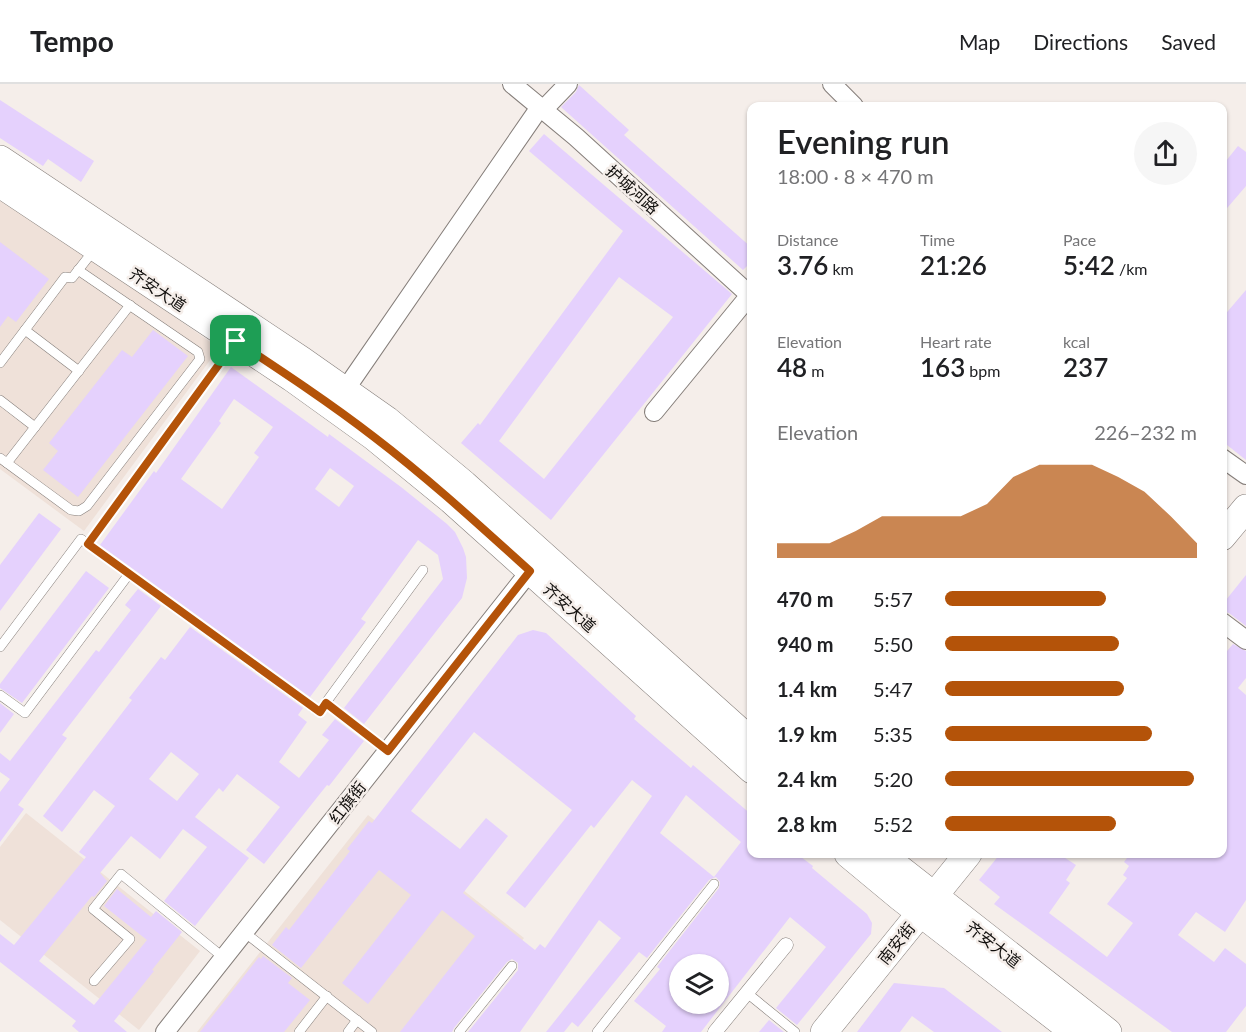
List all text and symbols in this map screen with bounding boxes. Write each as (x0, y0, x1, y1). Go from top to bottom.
text: Tempo (30, 24, 114, 58)
text: Map (959, 29, 1000, 54)
text: Directions (1033, 29, 1128, 54)
text: Saved (1161, 29, 1216, 54)
text: Evening run (777, 121, 950, 161)
button: share (1134, 122, 1197, 185)
street label: 护城河路 (603, 161, 663, 217)
text: 18:00 · 8 × 470 m (777, 164, 934, 188)
text: Distance (777, 230, 838, 249)
text: Time (920, 230, 955, 249)
text: Pace (1063, 230, 1096, 249)
text: 3.76 (777, 249, 828, 281)
text: 21:26 (920, 249, 987, 281)
text: 5:42 (1063, 249, 1115, 281)
text: km (828, 259, 854, 278)
text: /km (1115, 259, 1147, 278)
street label: 齐安大道 (126, 263, 190, 315)
pin (210, 315, 261, 366)
icon: arrive (219, 324, 252, 357)
text: Elevation (777, 332, 842, 351)
text: Heart rate (920, 332, 992, 351)
text: kcal (1063, 332, 1090, 351)
text: 48 (777, 351, 807, 383)
text: 163 (920, 351, 965, 383)
text: 237 (1063, 351, 1108, 383)
text: m (807, 361, 824, 380)
text: bpm (965, 361, 1000, 380)
text: Elevation (777, 420, 858, 444)
text: 226–232 m (1094, 420, 1197, 444)
street label: 齐安大道 (540, 579, 600, 635)
text: 470 m (777, 587, 833, 611)
text: 5:57 (873, 587, 913, 611)
text: 940 m (777, 632, 833, 656)
text: 5:50 (873, 632, 913, 656)
text: 1.4 km (777, 677, 837, 701)
text: 5:47 (873, 677, 913, 701)
text: 1.9 km (777, 722, 837, 746)
text: 5:35 (873, 722, 913, 746)
text: 2.4 km (777, 767, 837, 791)
text: 5:20 (873, 767, 913, 791)
street label: 红旗街 (325, 777, 369, 827)
text: 2.8 km (777, 812, 837, 836)
text: 5:52 (873, 812, 913, 836)
street label: 齐安大道 (963, 917, 1025, 971)
street label: 南安街 (874, 918, 918, 968)
map controls (669, 954, 729, 1014)
button: layers (669, 954, 729, 1014)

